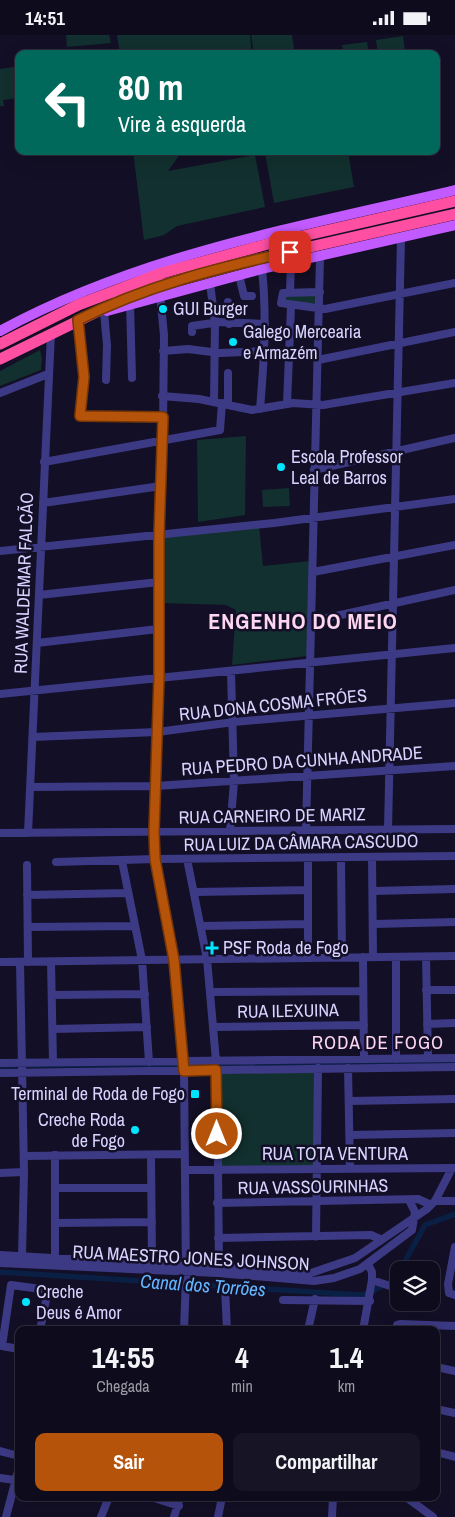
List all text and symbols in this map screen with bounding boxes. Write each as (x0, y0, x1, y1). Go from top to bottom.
text: 14:51 (25, 5, 65, 31)
text: 80 m (118, 64, 183, 111)
icon: left (35, 70, 100, 135)
text: Vire à esquerda (118, 109, 246, 139)
pin (269, 231, 311, 273)
icon: arrive (276, 238, 304, 266)
place label: GUI Burger (173, 296, 248, 321)
marker: GUI Burger (157, 303, 169, 315)
place label: Galego Mercearia e Armazém (243, 319, 361, 365)
marker: Galego Mercearia e Armazém (227, 336, 239, 348)
place label: Escola Professor Leal de Barros (291, 444, 403, 490)
marker: Escola Professor Leal de Barros (275, 461, 287, 473)
street label: RUA WALDEMAR FALCÃO (8, 492, 39, 674)
district label: ENGENHO DO MEIO (208, 606, 398, 636)
street label: RUA DONA COSMA FRÓES (178, 682, 368, 727)
street label: RUA PEDRO DA CUNHA ANDRADE (180, 740, 424, 781)
street label: RUA CARNEIRO DE MARIZ (178, 801, 366, 830)
street label: RUA LUIZ DA CÂMARA CASCUDO (184, 828, 418, 857)
place label: PSF Roda de Fogo (223, 935, 349, 960)
marker: PSF Roda de Fogo (205, 941, 219, 955)
street label: RUA ILEXUINA (237, 997, 339, 1024)
district label: RODA DE FOGO (312, 1029, 444, 1055)
place label: Terminal de Roda de Fogo (11, 1081, 185, 1106)
marker: Terminal de Roda de Fogo (189, 1088, 201, 1100)
place label: Creche Roda de Fogo (38, 1107, 125, 1153)
position arrow (190, 1107, 242, 1159)
marker: Creche Roda de Fogo (129, 1124, 141, 1136)
street label: RUA TOTA VENTURA (262, 1141, 408, 1166)
street label: RUA VASSOURINHAS (237, 1173, 389, 1200)
street label: RUA MAESTRO JONES JOHNSON (72, 1239, 310, 1276)
map controls (390, 1261, 440, 1311)
button: layers (390, 1261, 440, 1311)
water label: Canal dos Torrões (139, 1268, 267, 1302)
place label: Creche Deus é Amor (36, 1279, 121, 1325)
marker: Creche Deus é Amor (20, 1296, 32, 1308)
text: 14:55 (92, 1337, 154, 1377)
text: 4 (235, 1337, 249, 1377)
text: 1.4 (329, 1337, 364, 1377)
text: Chegada (96, 1375, 150, 1397)
text: min (231, 1375, 253, 1397)
text: km (338, 1375, 355, 1397)
button: Sair (35, 1433, 223, 1491)
button: Compartilhar (233, 1433, 420, 1491)

